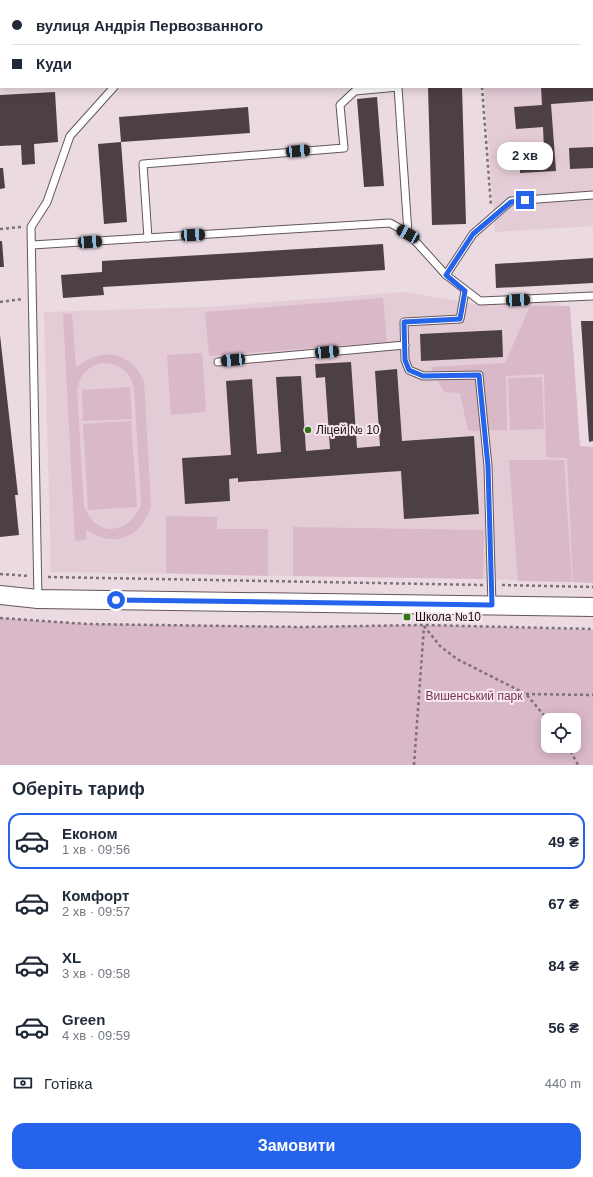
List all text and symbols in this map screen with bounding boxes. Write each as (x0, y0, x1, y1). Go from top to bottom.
text: вулиця Андрія Первозванного (36, 17, 263, 34)
text: Куди (36, 55, 72, 72)
callout: 2 хв (497, 142, 553, 170)
car (286, 144, 310, 158)
text: 2 хв (512, 148, 538, 163)
route end (516, 191, 534, 209)
car (395, 223, 421, 245)
car (181, 228, 205, 242)
car (78, 235, 102, 249)
car (506, 293, 530, 307)
car (315, 345, 339, 359)
car (221, 353, 245, 367)
place label: Ліцей № 10 (316, 423, 380, 437)
marker: Ліцей № 10 (303, 425, 313, 435)
route start (107, 591, 125, 609)
place label: Школа №10 (415, 610, 481, 624)
marker: Школа №10 (402, 612, 412, 622)
park label: Вишенський парк (426, 689, 523, 703)
map controls (541, 713, 581, 753)
button: locate (541, 713, 581, 753)
text: Оберіть тариф (12, 779, 145, 799)
icon: car (14, 823, 50, 859)
text: Економ (62, 825, 118, 842)
text: 49 ₴ (548, 833, 579, 850)
text: 1 хв · 09:56 (62, 842, 130, 857)
icon: car (14, 885, 50, 921)
text: Комфорт (62, 887, 129, 904)
text: 67 ₴ (548, 895, 579, 912)
text: 2 хв · 09:57 (62, 904, 130, 919)
icon: car (14, 947, 50, 983)
text: XL (62, 949, 81, 966)
text: 84 ₴ (548, 957, 579, 974)
text: 3 хв · 09:58 (62, 966, 130, 981)
icon: car (14, 1009, 50, 1045)
text: Green (62, 1011, 105, 1028)
text: 56 ₴ (548, 1019, 579, 1036)
text: 4 хв · 09:59 (62, 1028, 130, 1043)
icon: cash (12, 1072, 34, 1094)
text: Готівка (44, 1075, 93, 1092)
text: 440 m (545, 1076, 581, 1091)
button: Замовити (12, 1123, 581, 1169)

